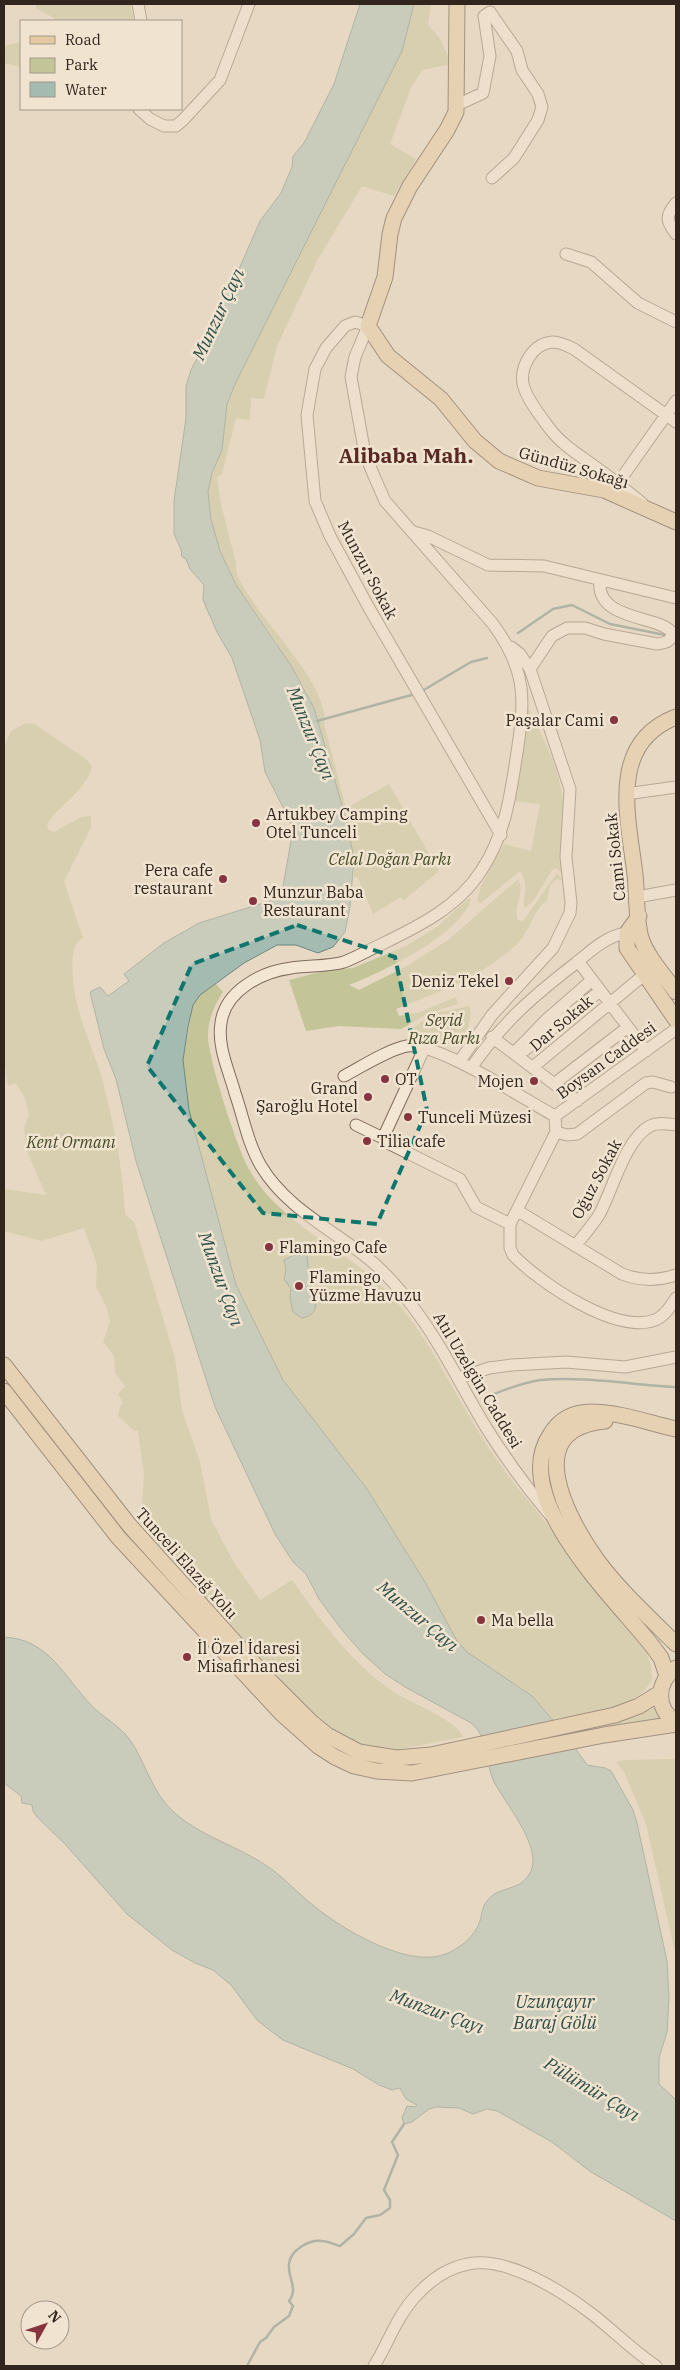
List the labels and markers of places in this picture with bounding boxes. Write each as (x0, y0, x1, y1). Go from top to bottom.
place label: Paşalar Cami (505, 710, 604, 730)
marker: Paşalar Cami (608, 714, 620, 726)
place label: Artukbey Camping Otel Tunceli (266, 804, 408, 842)
marker: Artukbey Camping Otel Tunceli (250, 817, 262, 829)
place label: Pera cafe restaurant (134, 860, 213, 898)
marker: Pera cafe restaurant (217, 873, 229, 885)
place label: Munzur Baba Restaurant (263, 882, 364, 920)
marker: Munzur Baba Restaurant (247, 895, 259, 907)
place label: Deniz Tekel (411, 971, 499, 991)
marker: Deniz Tekel (503, 975, 515, 987)
place label: OT (395, 1069, 417, 1089)
place label: Mojen (477, 1071, 524, 1091)
marker: OT (379, 1073, 391, 1085)
marker: Mojen (528, 1075, 540, 1087)
place label: Grand Şaroğlu Hotel (256, 1078, 358, 1116)
marker: Grand Şaroğlu Hotel (362, 1091, 374, 1103)
place label: Tunceli Müzesi (418, 1107, 532, 1127)
marker: Tunceli Müzesi (402, 1111, 414, 1123)
place label: Tilia cafe (377, 1131, 446, 1151)
marker: Tilia cafe (361, 1135, 373, 1147)
place label: Flamingo Cafe (279, 1237, 387, 1257)
marker: Flamingo Cafe (263, 1241, 275, 1253)
place label: Flamingo Yüzme Havuzu (309, 1267, 422, 1305)
marker: Flamingo Yüzme Havuzu (293, 1280, 305, 1292)
place label: Ma bella (491, 1610, 554, 1630)
marker: Ma bella (475, 1614, 487, 1626)
place label: İl Özel İdaresi Misafirhanesi (197, 1638, 300, 1676)
marker: İl Özel İdaresi Misafirhanesi (181, 1651, 193, 1663)

